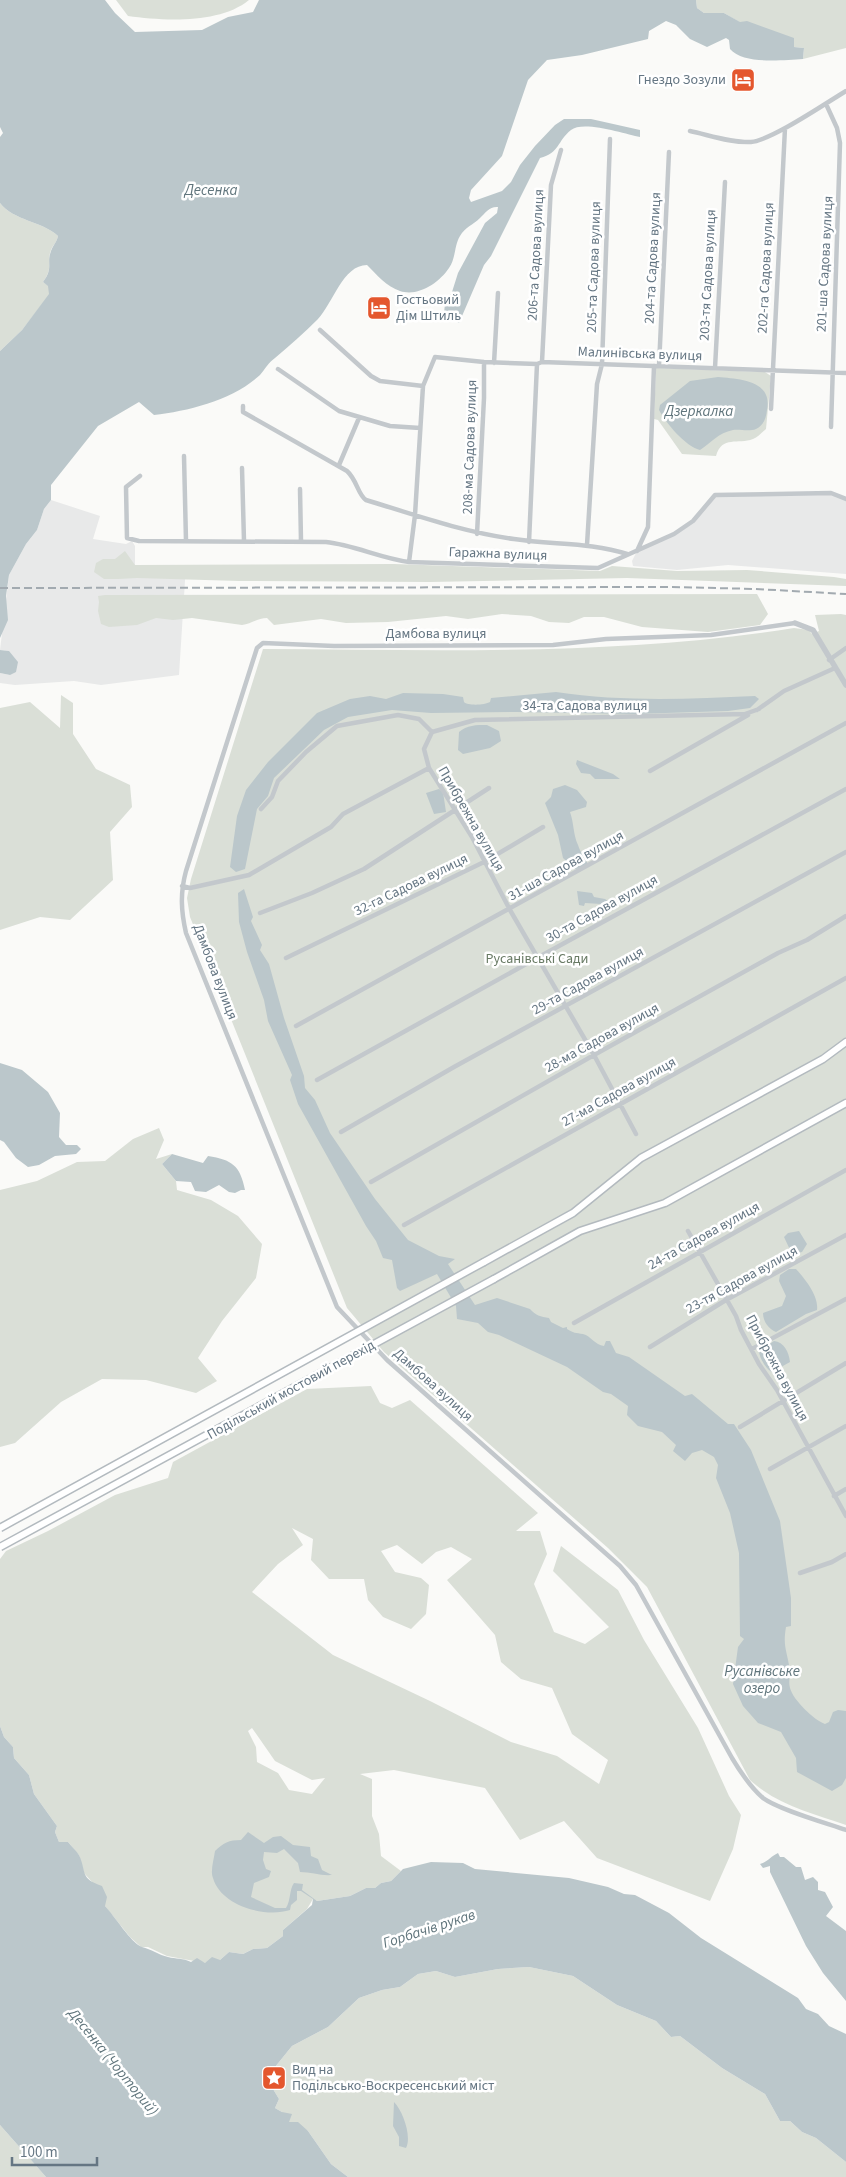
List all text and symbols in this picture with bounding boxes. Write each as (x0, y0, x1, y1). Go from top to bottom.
hotel icon: Гнездо Зозули (730, 67, 756, 93)
place label: Гнездо Зозули (638, 70, 726, 90)
water label: Десенка (183, 180, 238, 201)
street label: 206-та Садова вулиця (523, 189, 549, 321)
street label: 204-та Садова вулиця (640, 192, 666, 324)
street label: 201-ша Садова вулиця (811, 195, 839, 333)
street label: 205-та Садова вулиця (582, 201, 606, 333)
street label: 202-га Садова вулиця (753, 202, 779, 334)
street label: 203-тя Садова вулиця (695, 209, 721, 341)
place label: Гостьовий Дім Штиль (396, 290, 461, 326)
hotel icon: Гостьовий Дім Штиль (366, 295, 392, 321)
street label: Малинівська вулиця (577, 342, 703, 366)
street label: 208-ма Садова вулиця (458, 379, 482, 515)
water label: Дзеркалка (664, 401, 733, 422)
street label: Гаражна вулиця (448, 542, 548, 566)
street label: Дамбова вулиця (386, 624, 487, 644)
street label: 34-та Садова вулиця (523, 696, 647, 716)
street label: Прибрежна вулиця (433, 763, 509, 875)
street label: 31-ша Садова вулиця (504, 826, 628, 906)
street label: 32-га Садова вулиця (351, 849, 471, 921)
street label: 30-та Садова вулиця (543, 870, 661, 948)
street label: Дамбова вулиця (188, 921, 242, 1023)
street label: 29-та Садова вулиця (529, 942, 647, 1020)
park label: Русанівські Сади (486, 949, 589, 969)
street label: 28-ма Садова вулиця (541, 998, 663, 1078)
street label: 27-ма Садова вулиця (558, 1052, 680, 1132)
street label: 24-та Садова вулиця (645, 1197, 763, 1275)
street label: 23-тя Садова вулиця (683, 1241, 801, 1319)
street label: Прибрежна вулиця (740, 1311, 814, 1425)
street label: Подільський мостовий перехід (203, 1335, 379, 1445)
street label: Дамбова вулиця (389, 1344, 477, 1426)
water label: Русанівське озеро (724, 1661, 800, 1699)
water label: Горбачів рукав (380, 1904, 478, 1954)
water label: Десенка (Чорторий) (63, 2003, 163, 2120)
place label: Вид на Подільсько-Воскресенський міст (292, 2060, 495, 2096)
place icon: Вид на Подільсько-Воскресенський міст (261, 2065, 287, 2091)
scale bar (12, 2134, 98, 2166)
text: 100 m (20, 2142, 58, 2163)

